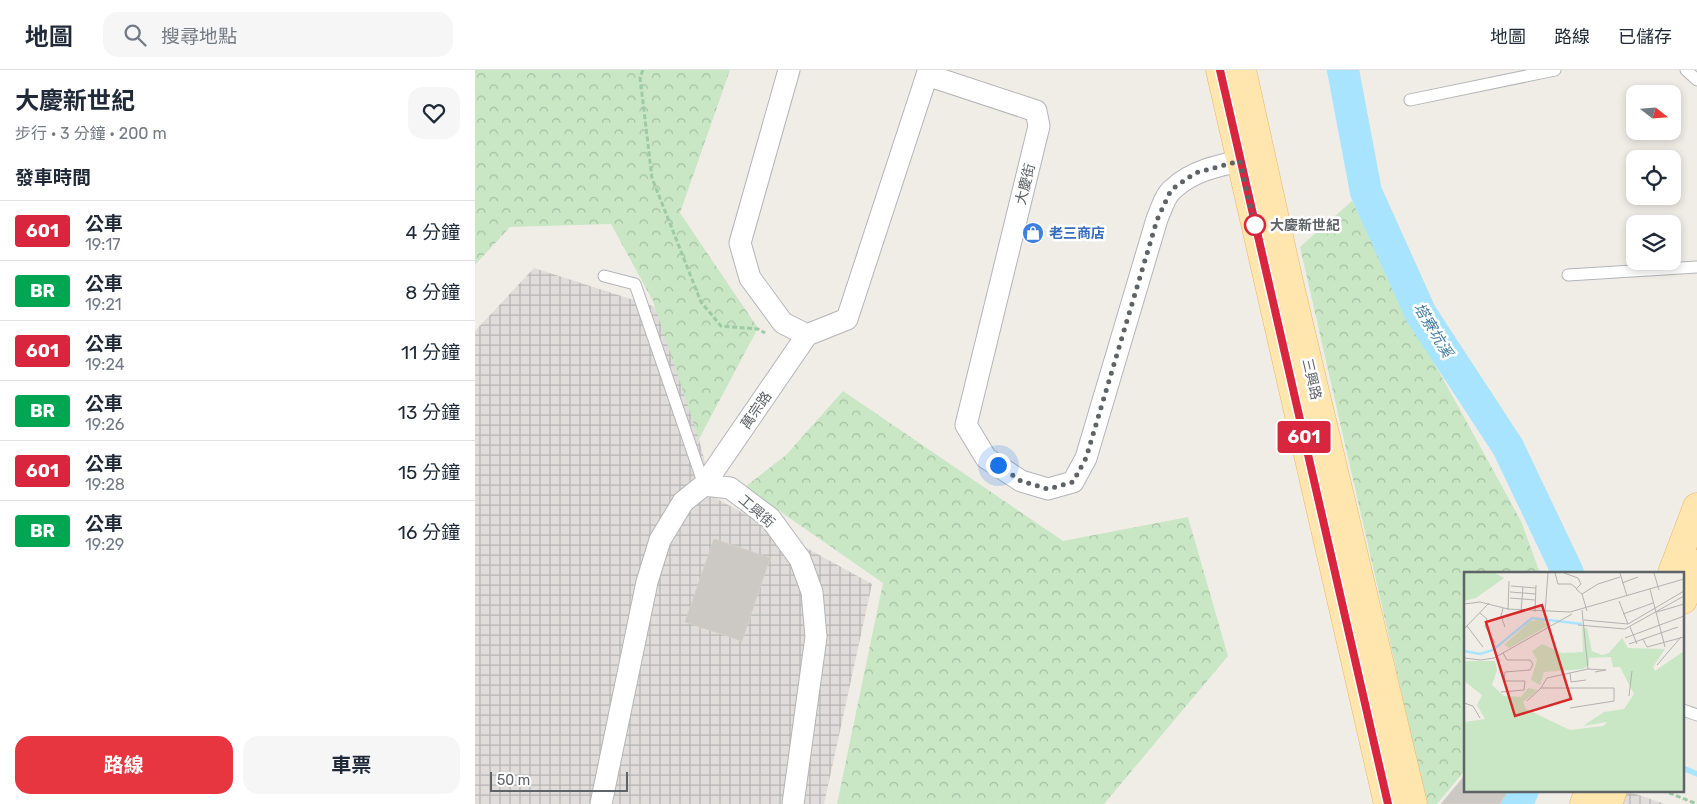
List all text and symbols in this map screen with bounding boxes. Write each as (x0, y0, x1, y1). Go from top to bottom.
search box (103, 12, 453, 57)
icon: search (121, 21, 149, 49)
text: 地圖 (25, 23, 73, 51)
text: 搜尋地點 (161, 25, 237, 48)
text: 地圖 (1490, 26, 1526, 48)
text: 路線 (1554, 26, 1590, 48)
text: 已儲存 (1618, 26, 1672, 48)
north arrow (1626, 85, 1681, 140)
map controls (1626, 85, 1681, 270)
text: 大慶新世紀 (15, 87, 135, 115)
button: heart (408, 87, 460, 139)
text: 步行 · 3 分鐘 · 200 m (15, 124, 167, 143)
button: locate (1626, 150, 1681, 205)
street label: 大慶街 (1012, 162, 1039, 207)
text: 發車時間 (15, 166, 91, 189)
text: 公車 (85, 212, 123, 235)
marker: 大慶新世紀 (1244, 214, 1266, 236)
button: layers (1626, 215, 1681, 270)
place label: 大慶新世紀 (1270, 217, 1340, 234)
text: 601 (26, 220, 59, 242)
text: 4 分鐘 (406, 221, 460, 244)
shop icon: 老三商店 (1021, 221, 1045, 245)
place label: 老三商店 (1049, 225, 1105, 242)
text: 19:17 (85, 235, 121, 254)
text: 公車 (85, 272, 123, 295)
text: BR (30, 280, 55, 302)
text: 8 分鐘 (405, 281, 460, 304)
text: 19:21 (85, 295, 122, 314)
water label: 塔寮坑溪 (1410, 300, 1457, 362)
text: 公車 (85, 332, 123, 355)
text: 601 (26, 340, 59, 362)
text: 11 分鐘 (401, 341, 460, 364)
text: 19:24 (85, 355, 125, 374)
street label: 三興路 (1299, 357, 1325, 401)
street label: 萬宗路 (737, 388, 775, 432)
text: 公車 (85, 392, 123, 415)
text: BR (30, 400, 55, 422)
text: 13 分鐘 (398, 401, 460, 424)
text: 19:26 (85, 415, 124, 434)
line badge: 601 (1275, 421, 1333, 453)
text: 601 (1288, 426, 1320, 448)
text: 公車 (85, 452, 123, 475)
your location (986, 453, 1011, 478)
text: 601 (26, 460, 59, 482)
text: 15 分鐘 (398, 461, 460, 484)
text: 19:28 (85, 475, 125, 494)
street label: 工興街 (735, 491, 778, 532)
text: 公車 (85, 512, 123, 535)
text: BR (30, 520, 55, 542)
text: 16 分鐘 (398, 521, 460, 544)
text: 19:29 (85, 535, 124, 554)
inset map (1464, 572, 1685, 792)
button: 路線 (15, 736, 233, 794)
button: 車票 (243, 736, 460, 794)
scale bar (490, 769, 627, 792)
text: 50 m (497, 772, 530, 789)

